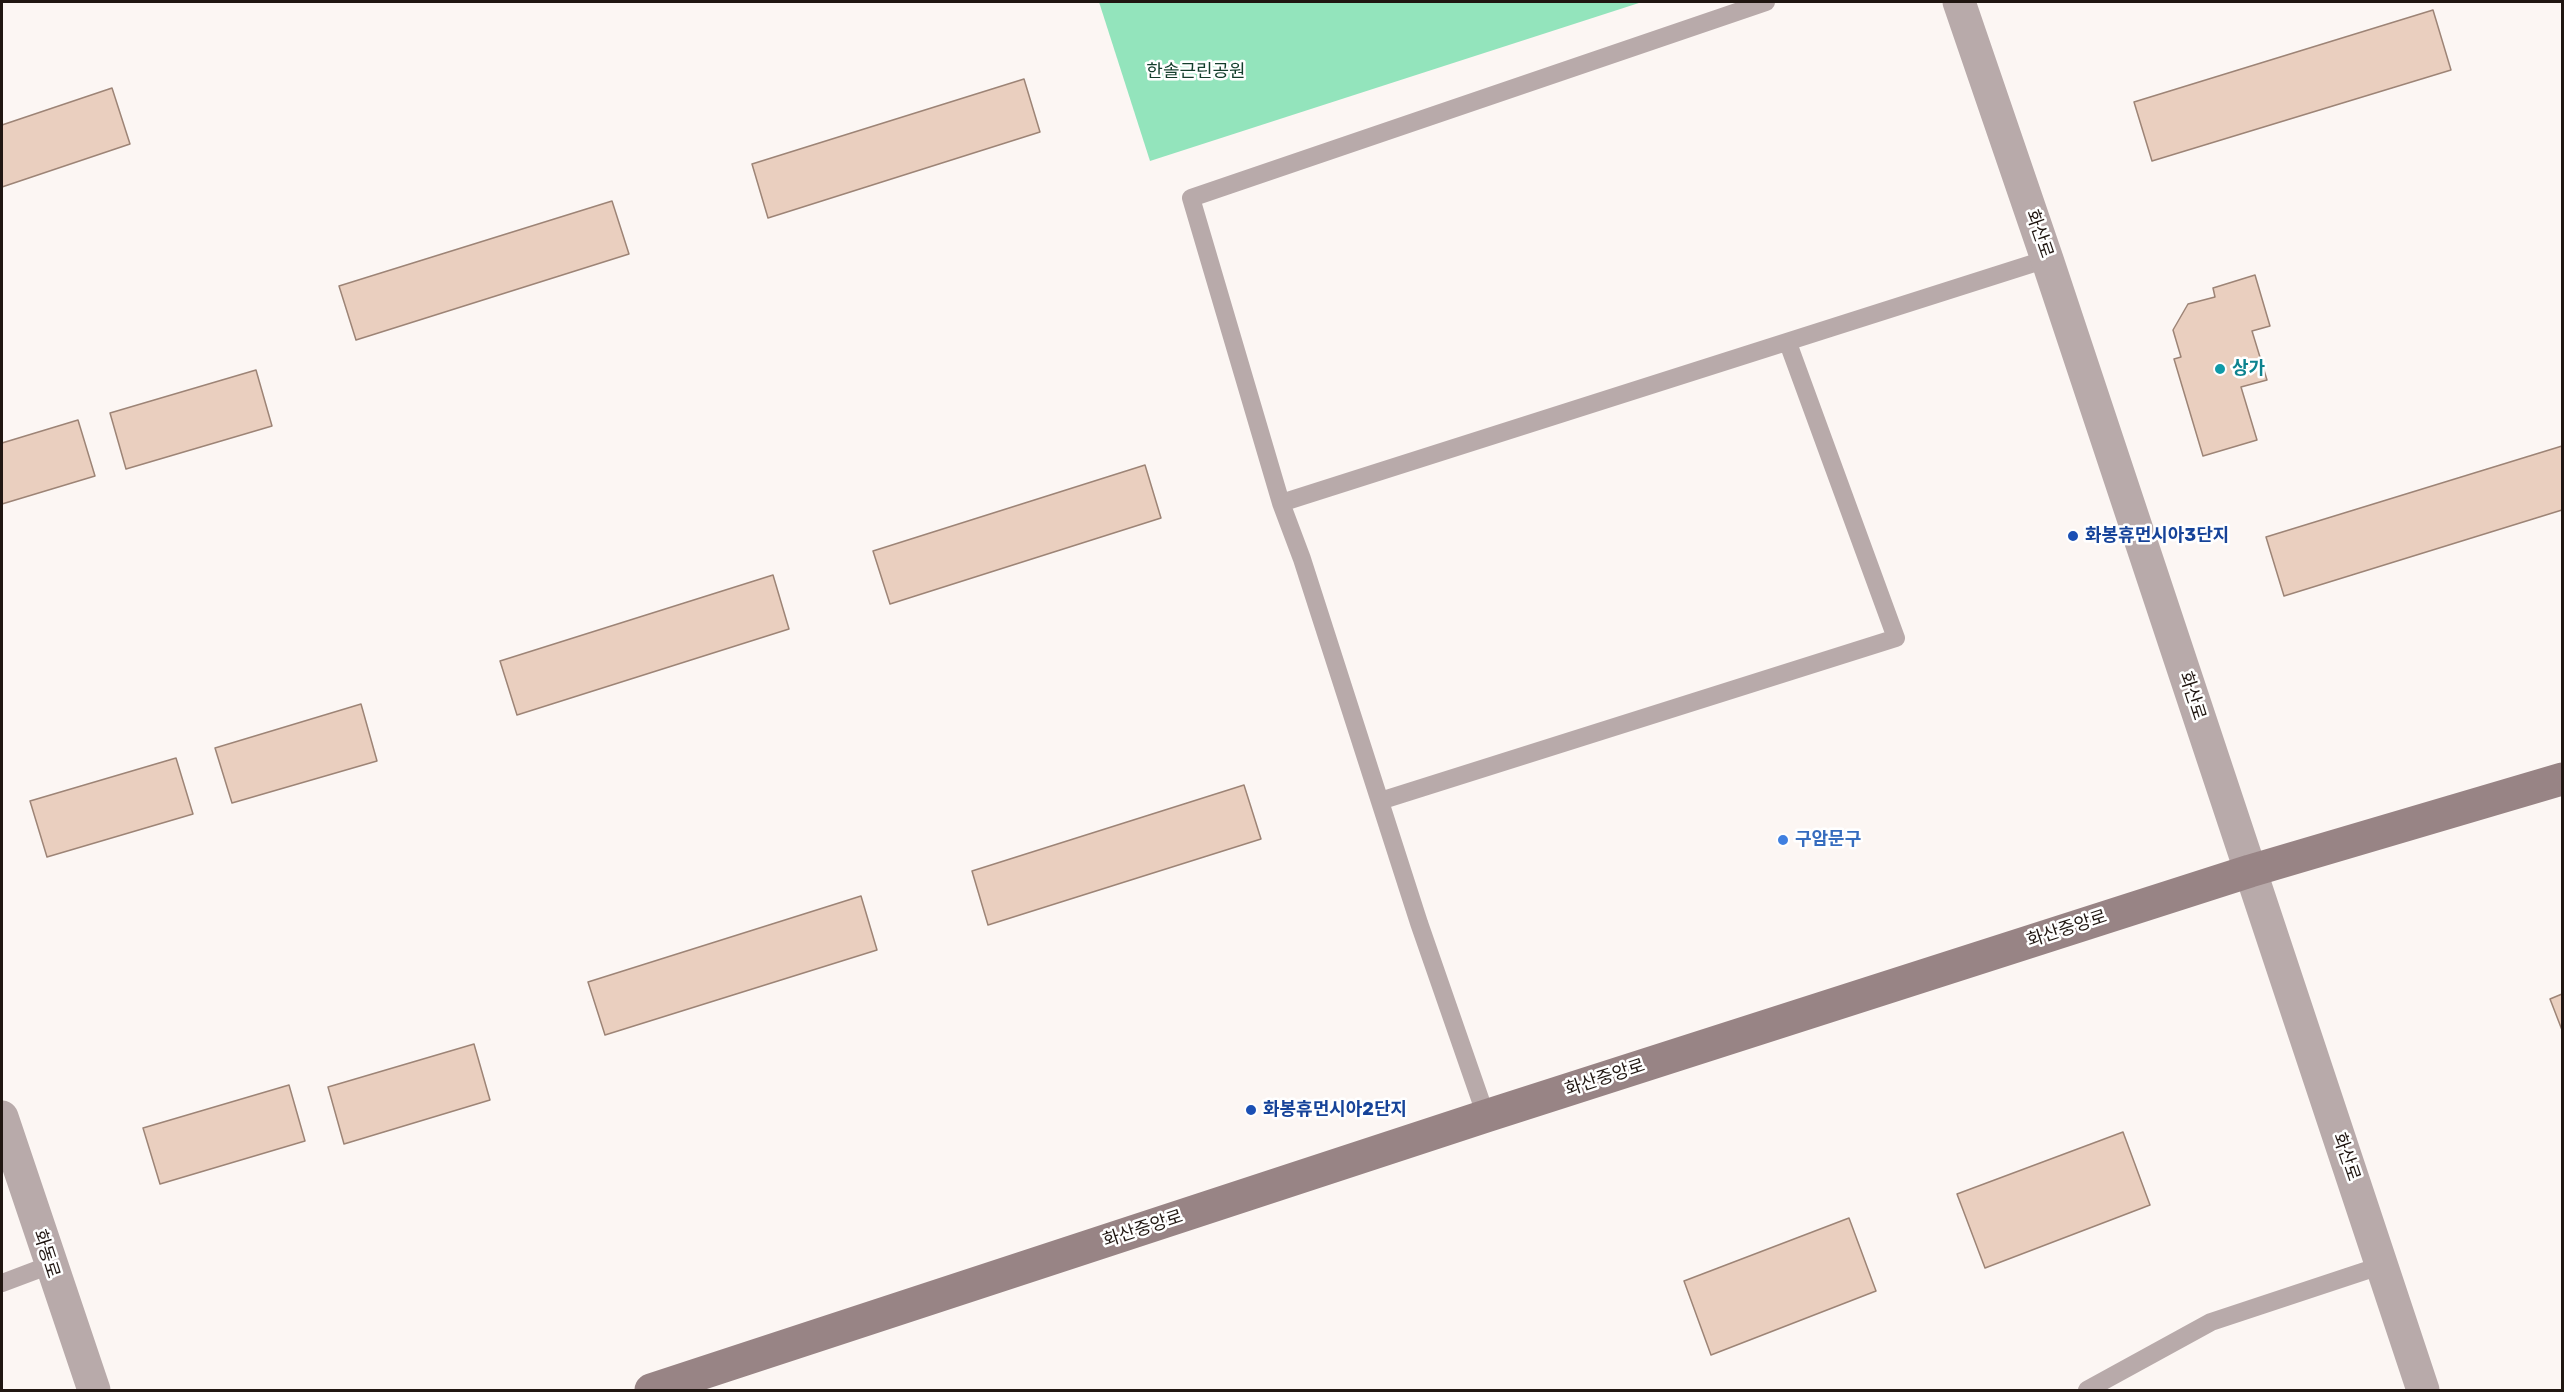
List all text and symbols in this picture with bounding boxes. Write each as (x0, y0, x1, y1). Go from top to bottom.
park label: 한솔근린공원 (1146, 61, 1246, 83)
street label: 화산로 (2021, 207, 2057, 261)
place label: 상가 (2232, 358, 2265, 380)
marker: 상가 (2213, 362, 2227, 376)
place label: 화봉휴먼시아3단지 (2085, 525, 2229, 547)
marker: 화봉휴먼시아3단지 (2066, 529, 2080, 543)
street label: 화산로 (2174, 669, 2210, 723)
place label: 구암문구 (1795, 829, 1861, 851)
marker: 구암문구 (1776, 833, 1790, 847)
street label: 화산중앙로 (2024, 906, 2110, 952)
street label: 화산중앙로 (1562, 1055, 1648, 1101)
place label: 화봉휴먼시아2단지 (1263, 1099, 1407, 1121)
marker: 화봉휴먼시아2단지 (1244, 1103, 1258, 1117)
street label: 화산로 (2328, 1130, 2364, 1184)
street label: 화산중앙로 (1100, 1206, 1186, 1252)
street label: 화동로 (28, 1227, 64, 1281)

